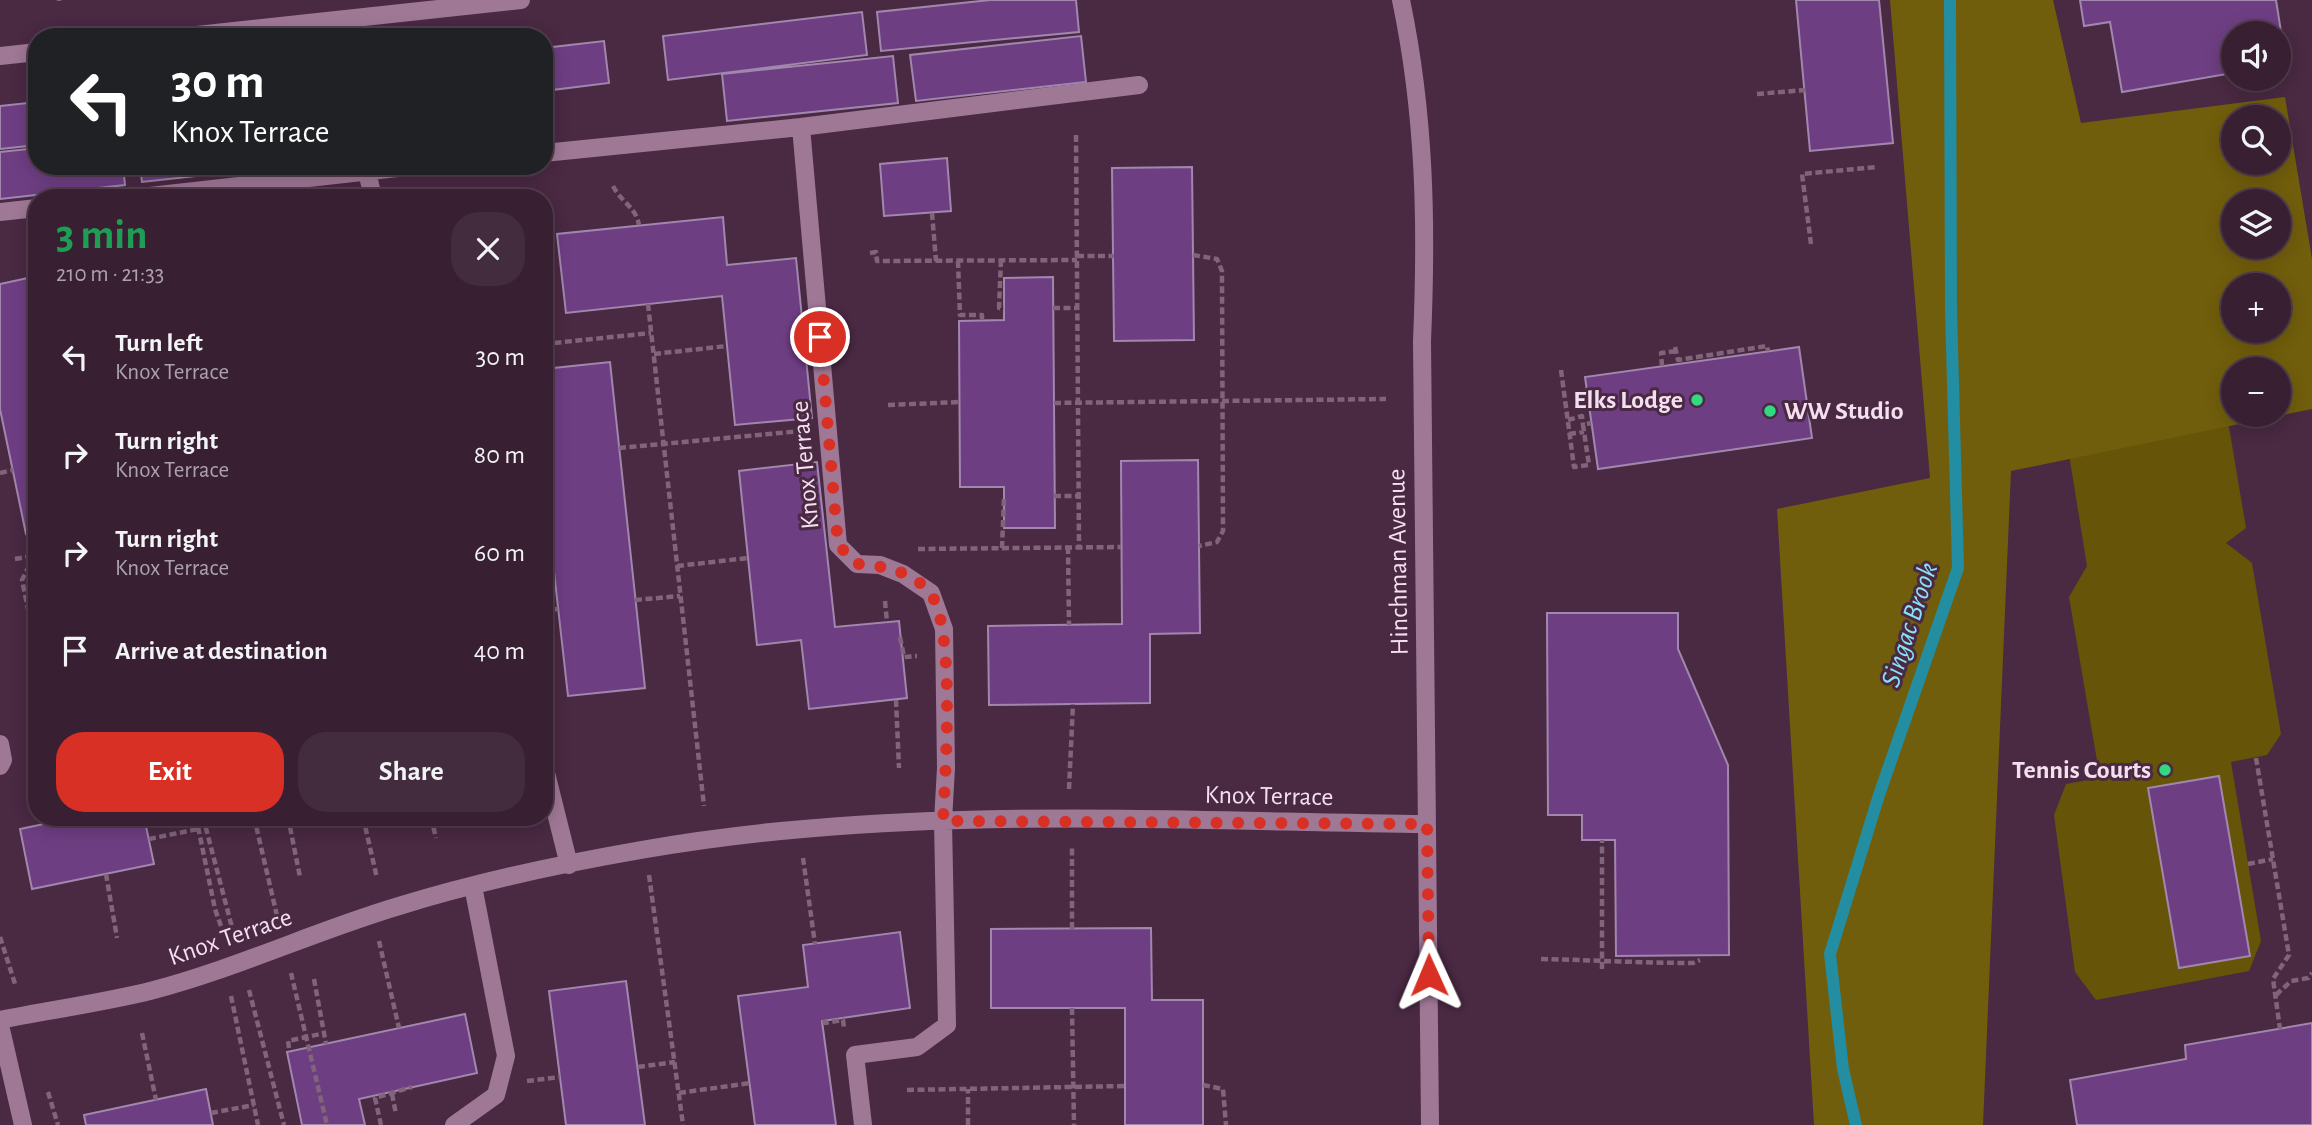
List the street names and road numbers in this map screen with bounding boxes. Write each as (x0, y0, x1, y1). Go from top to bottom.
street label: Knox Terrace (786, 400, 824, 530)
street label: Hinchman Avenue (1383, 468, 1413, 656)
street label: Knox Terrace (1204, 782, 1334, 810)
street label: Knox Terrace (165, 904, 295, 970)

